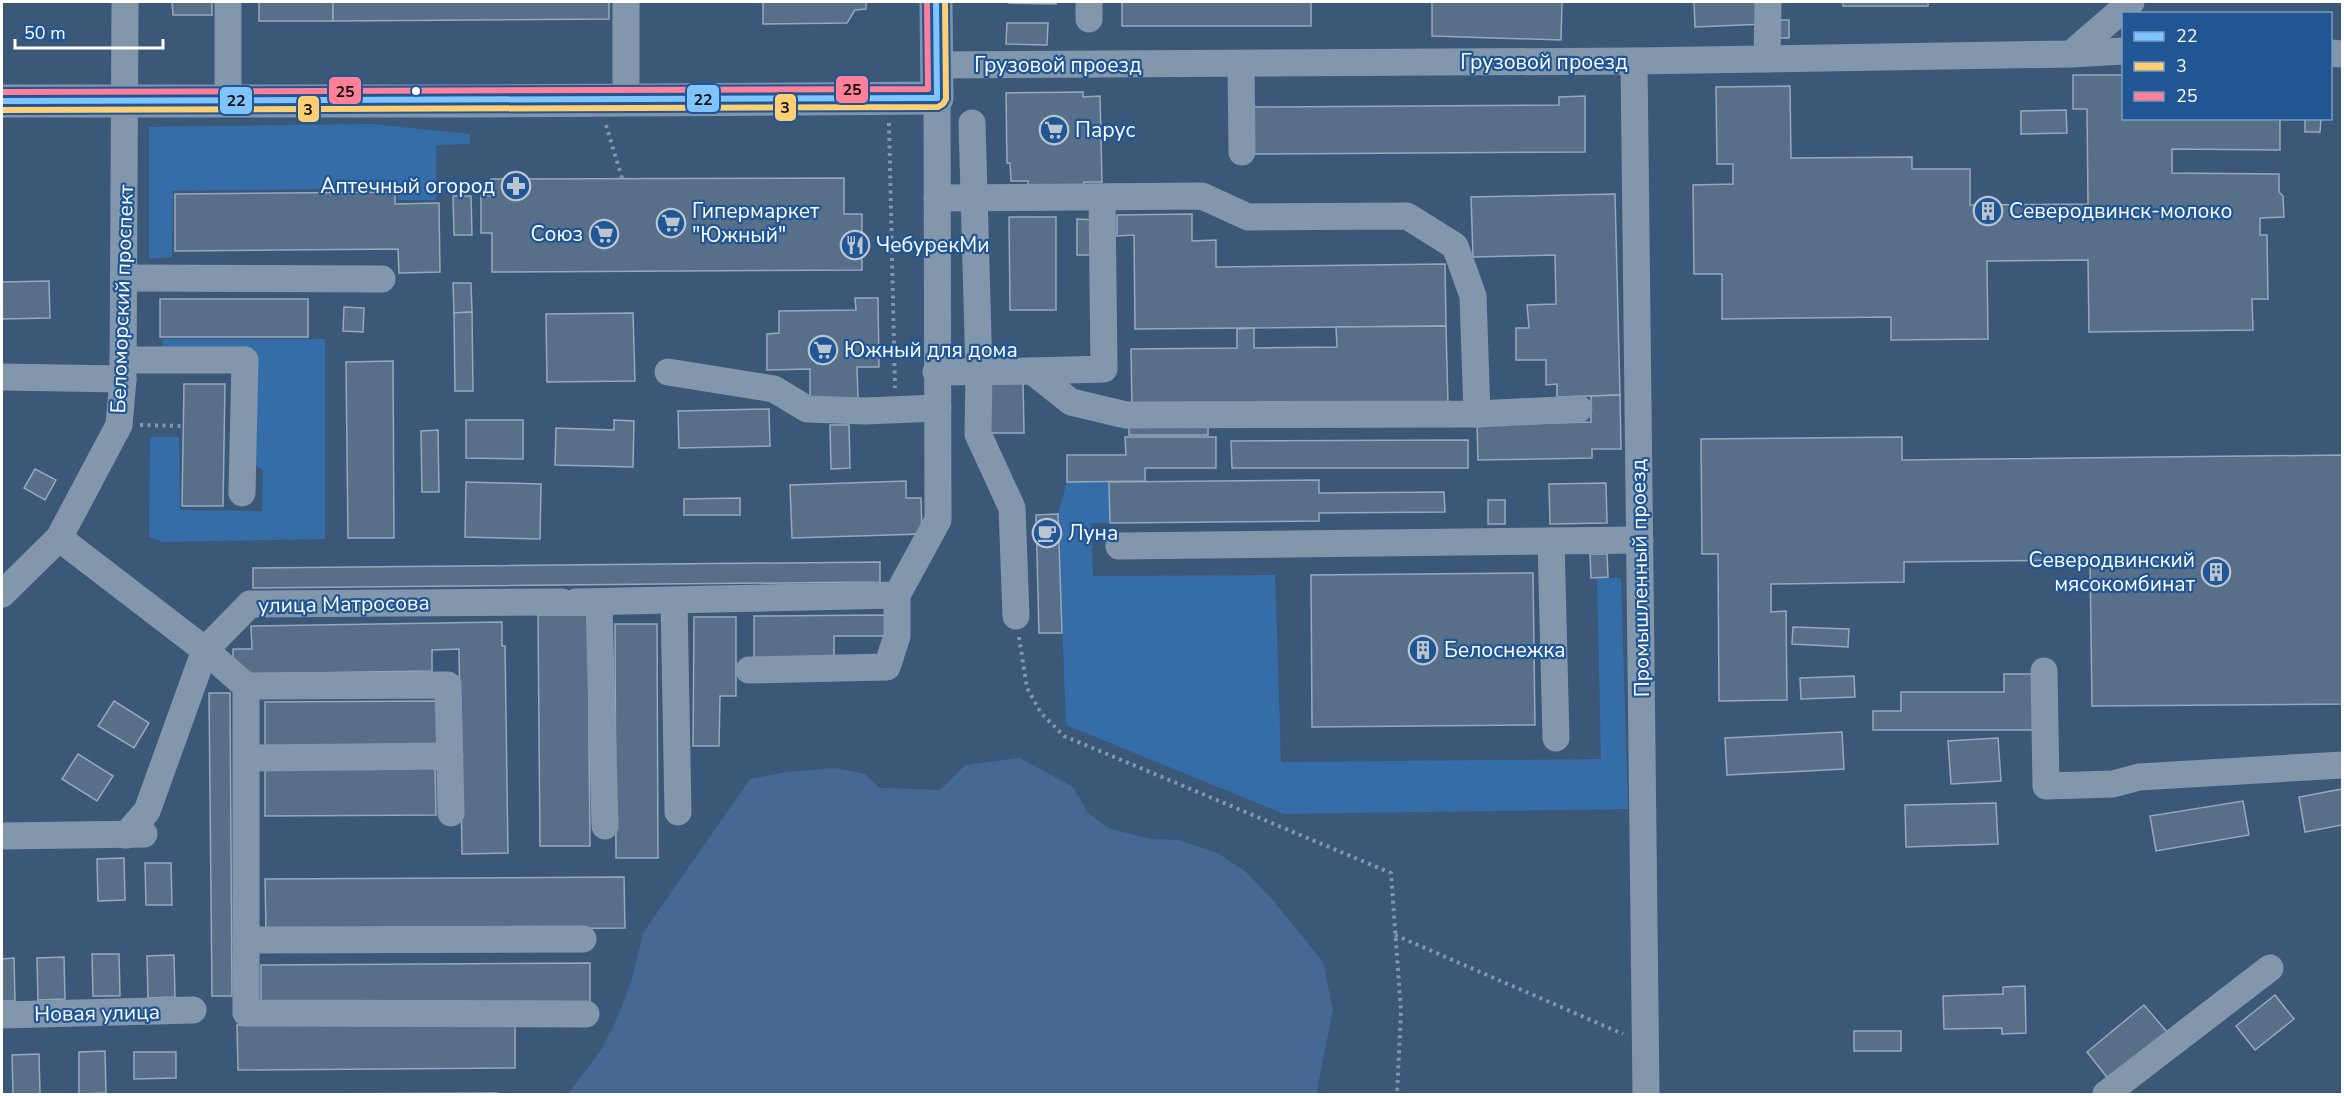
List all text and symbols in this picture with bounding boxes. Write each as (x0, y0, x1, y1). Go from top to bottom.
scale bar (15, 12, 164, 50)
legend (2122, 12, 2332, 120)
text: 50 m (24, 21, 66, 45)
text: 22 (2176, 24, 2198, 48)
street label: Грузовой проезд (1460, 48, 1628, 76)
street label: Грузовой проезд (974, 51, 1142, 79)
text: 3 (2176, 54, 2187, 78)
line badge: 25 (835, 75, 869, 104)
line badge: 25 (328, 76, 362, 105)
text: 25 (842, 79, 862, 101)
text: 25 (335, 81, 355, 103)
line badge: 22 (686, 84, 720, 113)
text: 25 (2176, 84, 2198, 108)
unlabelled marker (410, 85, 422, 97)
line badge: 22 (219, 86, 253, 115)
text: 22 (693, 89, 713, 111)
text: 22 (226, 90, 246, 112)
line badge: 3 (774, 93, 797, 122)
line badge: 3 (297, 95, 320, 123)
text: 3 (780, 97, 790, 119)
text: 3 (303, 99, 313, 121)
supermarket icon: Парус (1038, 114, 1070, 146)
place label: Парус (1075, 116, 1135, 144)
pharmacy icon: Аптечный огород (500, 170, 532, 202)
place label: Аптечный огород (320, 172, 495, 200)
street label: Беломорский проспект (104, 184, 140, 414)
building icon: Северодвинск-молоко (1972, 195, 2004, 227)
place label: Гипермаркет "Южный" (692, 197, 820, 249)
place label: Северодвинск-молоко (2009, 197, 2232, 225)
supermarket icon: Гипермаркет "Южный" (655, 207, 687, 239)
supermarket icon: Союз (588, 218, 620, 250)
place label: Союз (531, 220, 583, 248)
restaurant icon: ЧебурекМи (839, 229, 871, 261)
place label: ЧебурекМи (876, 231, 989, 259)
supermarket icon: Южный для дома (807, 334, 839, 366)
place label: Южный для дома (844, 336, 1018, 364)
street label: Промышленный проезд (1624, 459, 1656, 697)
cafe icon: Луна (1031, 517, 1063, 549)
place label: Луна (1068, 519, 1118, 547)
place label: Северодвинский мясокомбинат (2028, 546, 2196, 598)
building icon: Северодвинский мясокомбинат (2200, 556, 2232, 588)
street label: улица Матросова (258, 589, 430, 619)
building icon: Белоснежка (1407, 634, 1439, 666)
place label: Белоснежка (1444, 636, 1566, 664)
street label: Новая улица (34, 998, 160, 1028)

